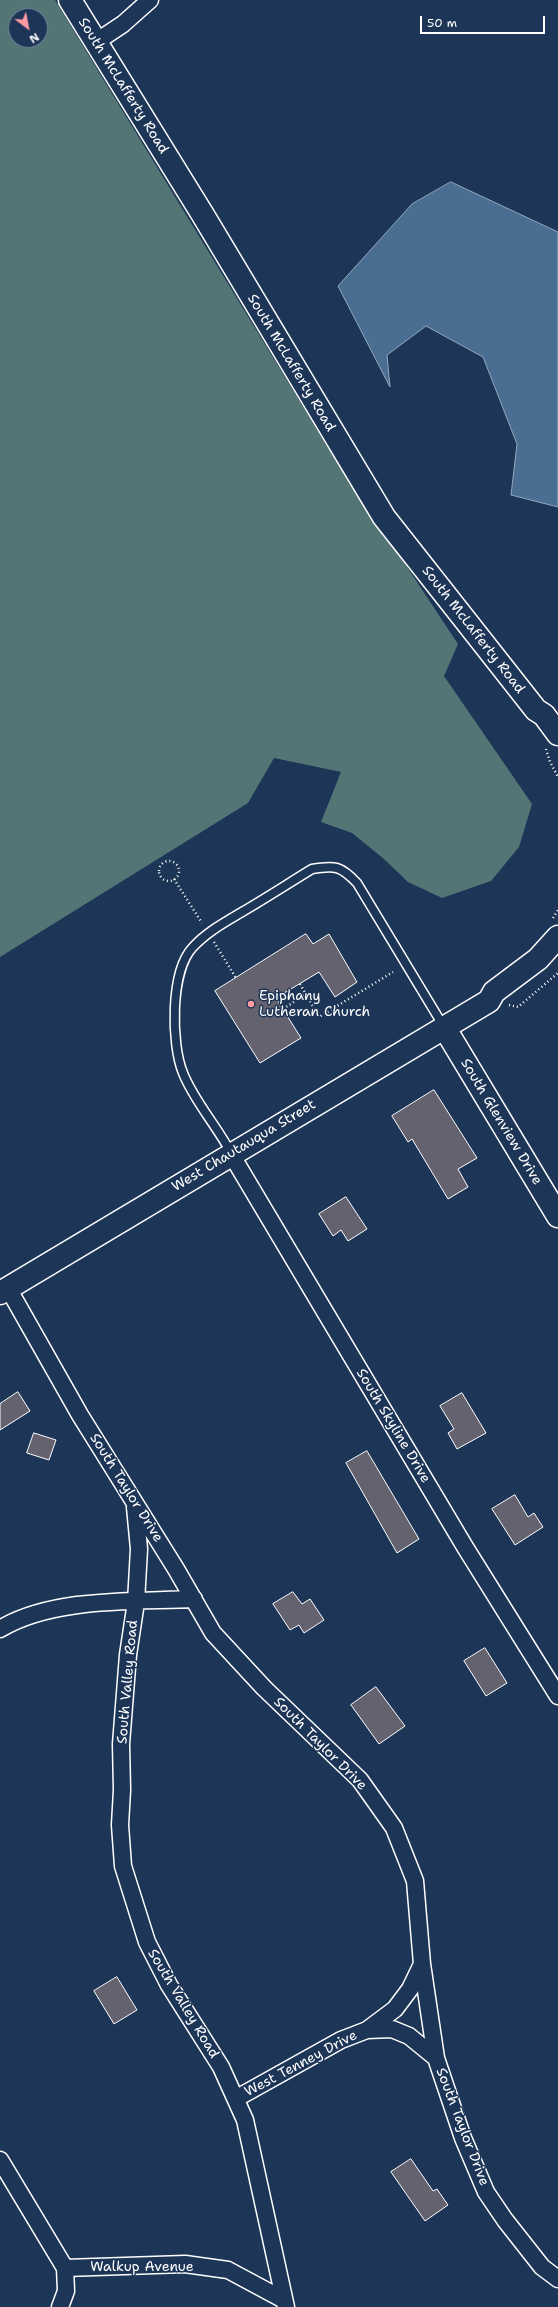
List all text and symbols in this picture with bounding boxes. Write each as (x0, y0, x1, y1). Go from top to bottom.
north arrow (8, 8, 48, 48)
scale bar (422, 8, 547, 34)
street label: South McLafferty Road (74, 15, 172, 157)
text: 50 m (427, 15, 457, 31)
text: N (26, 29, 42, 46)
street label: South McLafferty Road (243, 291, 339, 435)
street label: South McLafferty Road (418, 563, 528, 697)
place label: Epiphany Lutheran Church (259, 988, 370, 1020)
marker: Epiphany Lutheran Church (246, 999, 256, 1009)
street label: South Glenview Drive (457, 1056, 545, 1188)
street label: West Chautauqua Street (169, 1096, 319, 1196)
street label: South Skyline Drive (352, 1366, 434, 1486)
street label: South Taylor Drive (86, 1431, 166, 1545)
street label: South Valley Road (114, 1619, 142, 1745)
street label: South Taylor Drive (270, 1694, 370, 1794)
street label: South Valley Road (144, 1946, 222, 2062)
street label: West Tenney Drive (242, 2027, 360, 2101)
street label: South Taylor Drive (432, 2066, 492, 2188)
street label: Walkup Avenue (90, 2259, 194, 2275)

